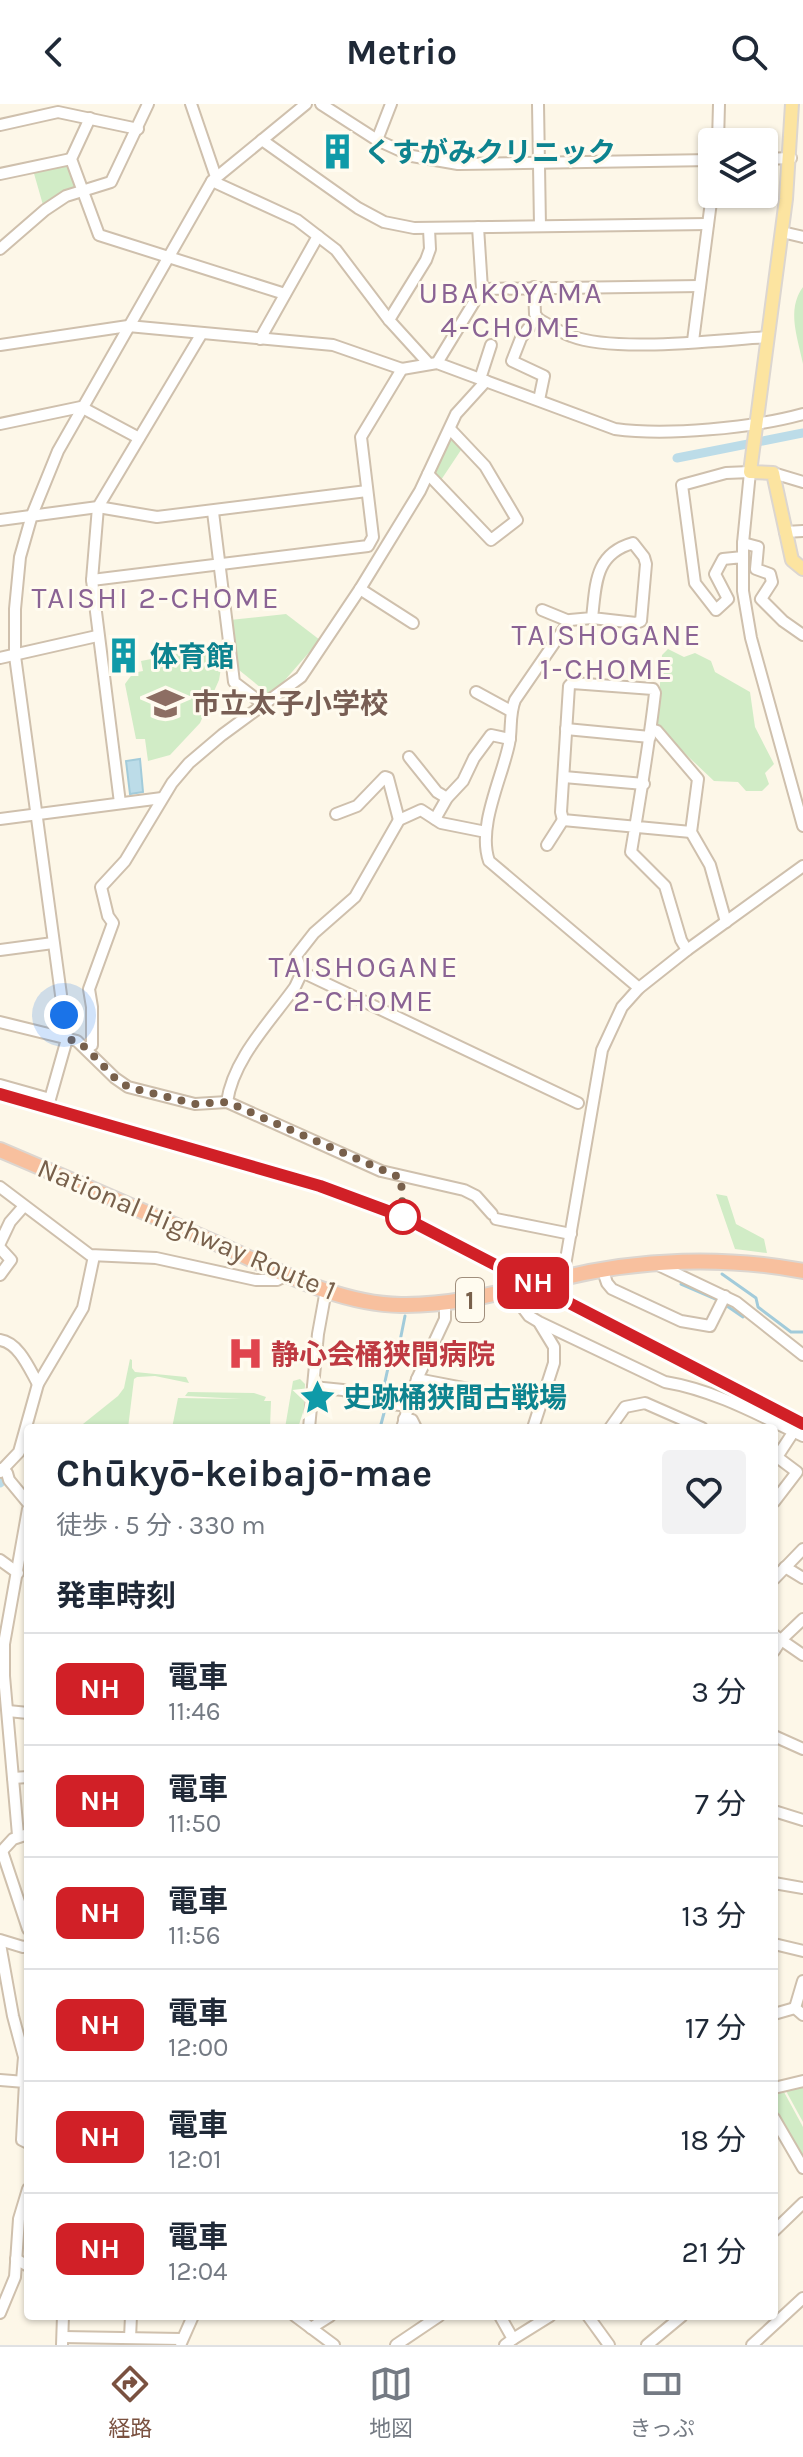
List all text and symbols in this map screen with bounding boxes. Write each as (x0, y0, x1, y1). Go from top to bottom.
icon: back (32, 30, 76, 74)
icon: search (727, 30, 771, 74)
text: Metrio (346, 31, 457, 73)
map controls (698, 128, 778, 208)
button: layers (698, 128, 778, 208)
building icon: くすがみクリニック (319, 133, 357, 171)
place label: くすがみクリニック (364, 136, 616, 169)
district label: UBAKOYAMA 4-CHOME (419, 275, 603, 345)
district label: TAISHI 2-CHOME (31, 580, 281, 616)
district label: TAISHOGANE 1-CHOME (512, 617, 702, 687)
building icon: 体育館 (105, 637, 143, 675)
place label: 体育館 (150, 640, 234, 673)
school or university icon: 市立太子小学校 (147, 684, 185, 722)
place label: 市立太子小学校 (192, 687, 388, 720)
district label: TAISHOGANE 2-CHOME (269, 949, 459, 1019)
your location (44, 995, 84, 1035)
street label: National Highway Route 1 (33, 1151, 341, 1307)
unlabelled marker (386, 1200, 420, 1234)
line badge: NH (497, 1257, 569, 1309)
text: NH (513, 1266, 553, 1299)
road number: 1 (456, 1278, 484, 1322)
hospital icon: 静心会桶狭間病院 (226, 1335, 264, 1373)
place label: 静心会桶狭間病院 (271, 1338, 495, 1371)
place icon: 史跡桶狭間古戦場 (298, 1378, 336, 1416)
place label: 史跡桶狭間古戦場 (343, 1381, 567, 1414)
button: heart (662, 1450, 746, 1534)
text: Chūkyō-keibajō-mae (56, 1451, 432, 1496)
text: 徒歩 · 5 分 · 330 m (56, 1510, 265, 1541)
text: 発車時刻 (56, 1578, 176, 1614)
text: 電車 (168, 1659, 228, 1695)
text: NH (80, 1672, 120, 1705)
text: 3 分 (691, 1674, 746, 1710)
text: 11:46 (168, 1696, 221, 1727)
text: 電車 (168, 1771, 228, 1807)
text: NH (80, 1784, 120, 1817)
text: 7 分 (695, 1786, 746, 1822)
text: 11:50 (168, 1808, 221, 1839)
text: 電車 (168, 1883, 228, 1919)
text: NH (80, 1896, 120, 1929)
text: 13 分 (681, 1898, 746, 1934)
text: 11:56 (168, 1920, 221, 1951)
text: 電車 (168, 1995, 228, 2031)
text: NH (80, 2008, 120, 2041)
text: 17 分 (685, 2010, 746, 2046)
text: 12:00 (168, 2032, 229, 2063)
text: 電車 (168, 2107, 228, 2143)
text: NH (80, 2120, 120, 2153)
text: 18 分 (681, 2122, 746, 2158)
text: 12:01 (168, 2144, 222, 2175)
text: 電車 (168, 2219, 228, 2255)
text: NH (80, 2232, 120, 2265)
text: 21 分 (682, 2234, 746, 2270)
text: 12:04 (168, 2256, 228, 2287)
tab: 経路 (108, 2362, 152, 2442)
tab: 地図 (369, 2362, 413, 2442)
tab: きっぷ (630, 2362, 695, 2442)

